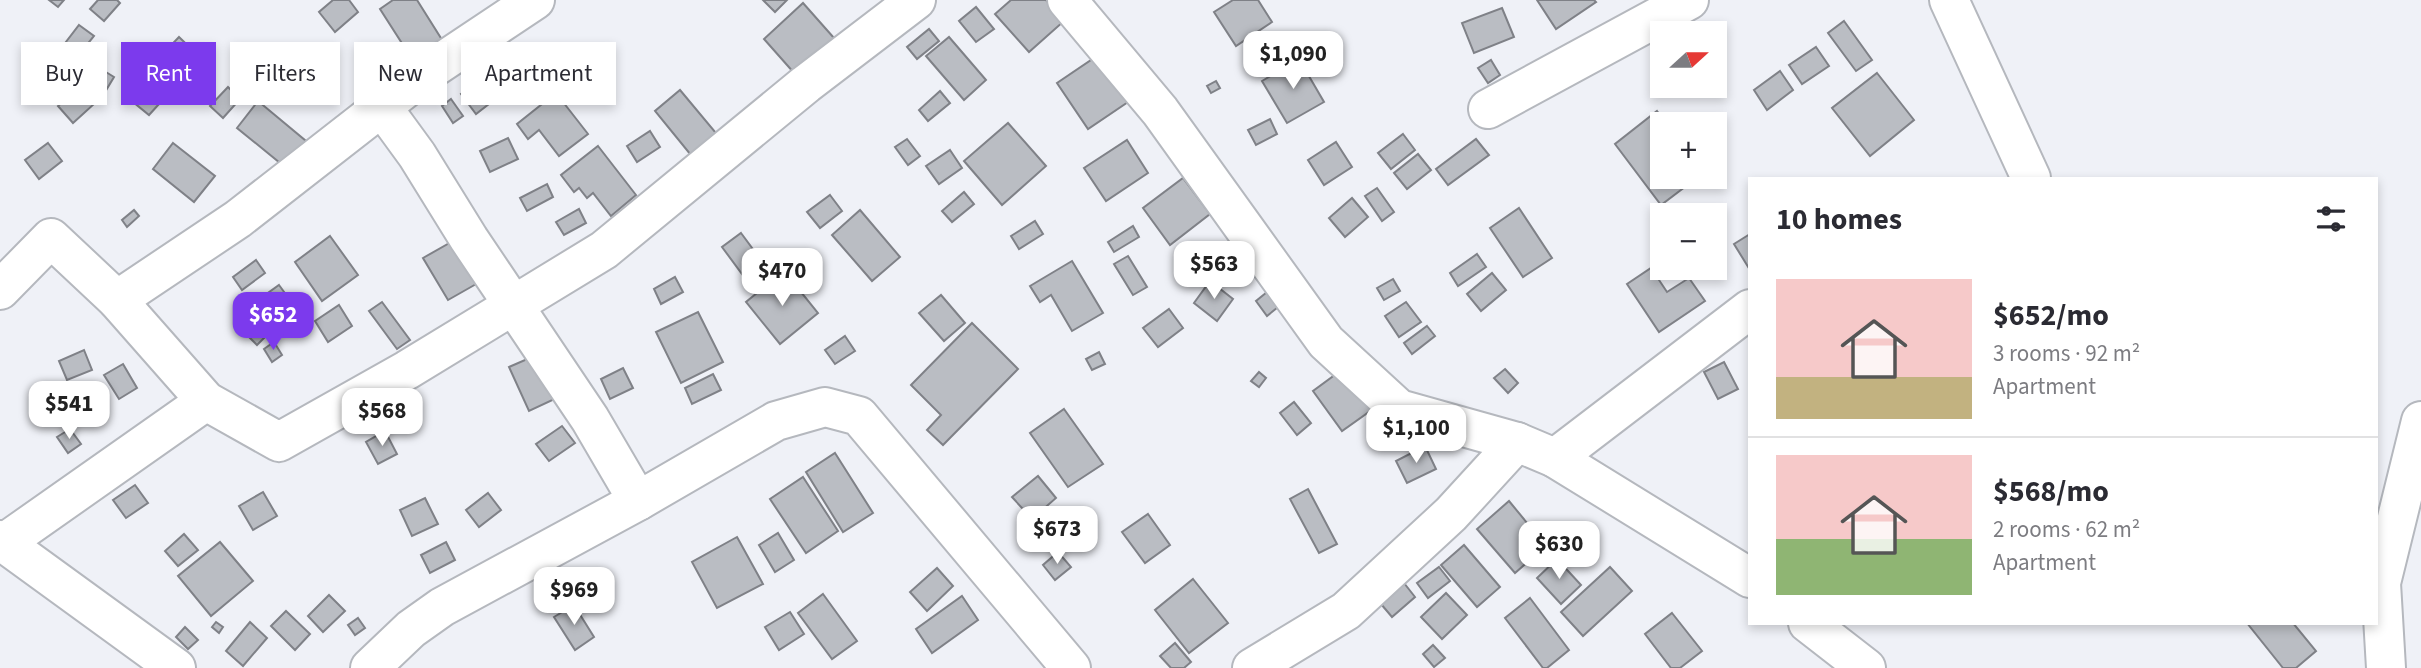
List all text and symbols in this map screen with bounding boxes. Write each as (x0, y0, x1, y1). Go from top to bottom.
north arrow (1650, 21, 1727, 98)
map controls (1650, 21, 1727, 280)
pin: $1,090 (1236, 32, 1350, 91)
text: $1,090 (1259, 37, 1327, 70)
chip: Buy (21, 42, 107, 105)
chip: Rent (121, 42, 216, 105)
chip: Filters (230, 42, 340, 105)
chip: New (354, 42, 447, 105)
chip: Apartment (461, 42, 616, 105)
button: + (1650, 112, 1727, 189)
text: 10 homes (1776, 198, 1902, 241)
icon: filters (2312, 200, 2350, 238)
button: − (1650, 203, 1727, 280)
pin: $563 (1173, 242, 1255, 301)
text: $563 (1190, 247, 1238, 280)
pin: $470 (741, 248, 823, 308)
text: $470 (758, 254, 806, 287)
pin: $652 (232, 292, 314, 352)
text: $652/mo (1993, 294, 2109, 337)
text: $652 (249, 298, 297, 331)
icon: home (1832, 307, 1916, 391)
text: 3 rooms · 92 m² (1993, 337, 2140, 370)
text: Apartment (1993, 370, 2096, 403)
pin: $541 (28, 382, 110, 441)
text: $541 (45, 387, 93, 420)
pin: $568 (341, 388, 423, 448)
text: $568 (358, 394, 406, 427)
pin: $1,100 (1359, 406, 1473, 465)
text: $1,100 (1382, 411, 1450, 444)
text: $568/mo (1993, 470, 2109, 513)
icon: home (1832, 483, 1916, 567)
pin: $673 (1016, 506, 1098, 566)
text: $673 (1033, 512, 1081, 545)
text: 2 rooms · 62 m² (1993, 513, 2140, 546)
pin: $630 (1518, 522, 1600, 581)
text: $630 (1535, 527, 1583, 560)
text: Apartment (1993, 546, 2096, 579)
pin: $969 (533, 568, 615, 627)
text: $969 (550, 573, 598, 606)

